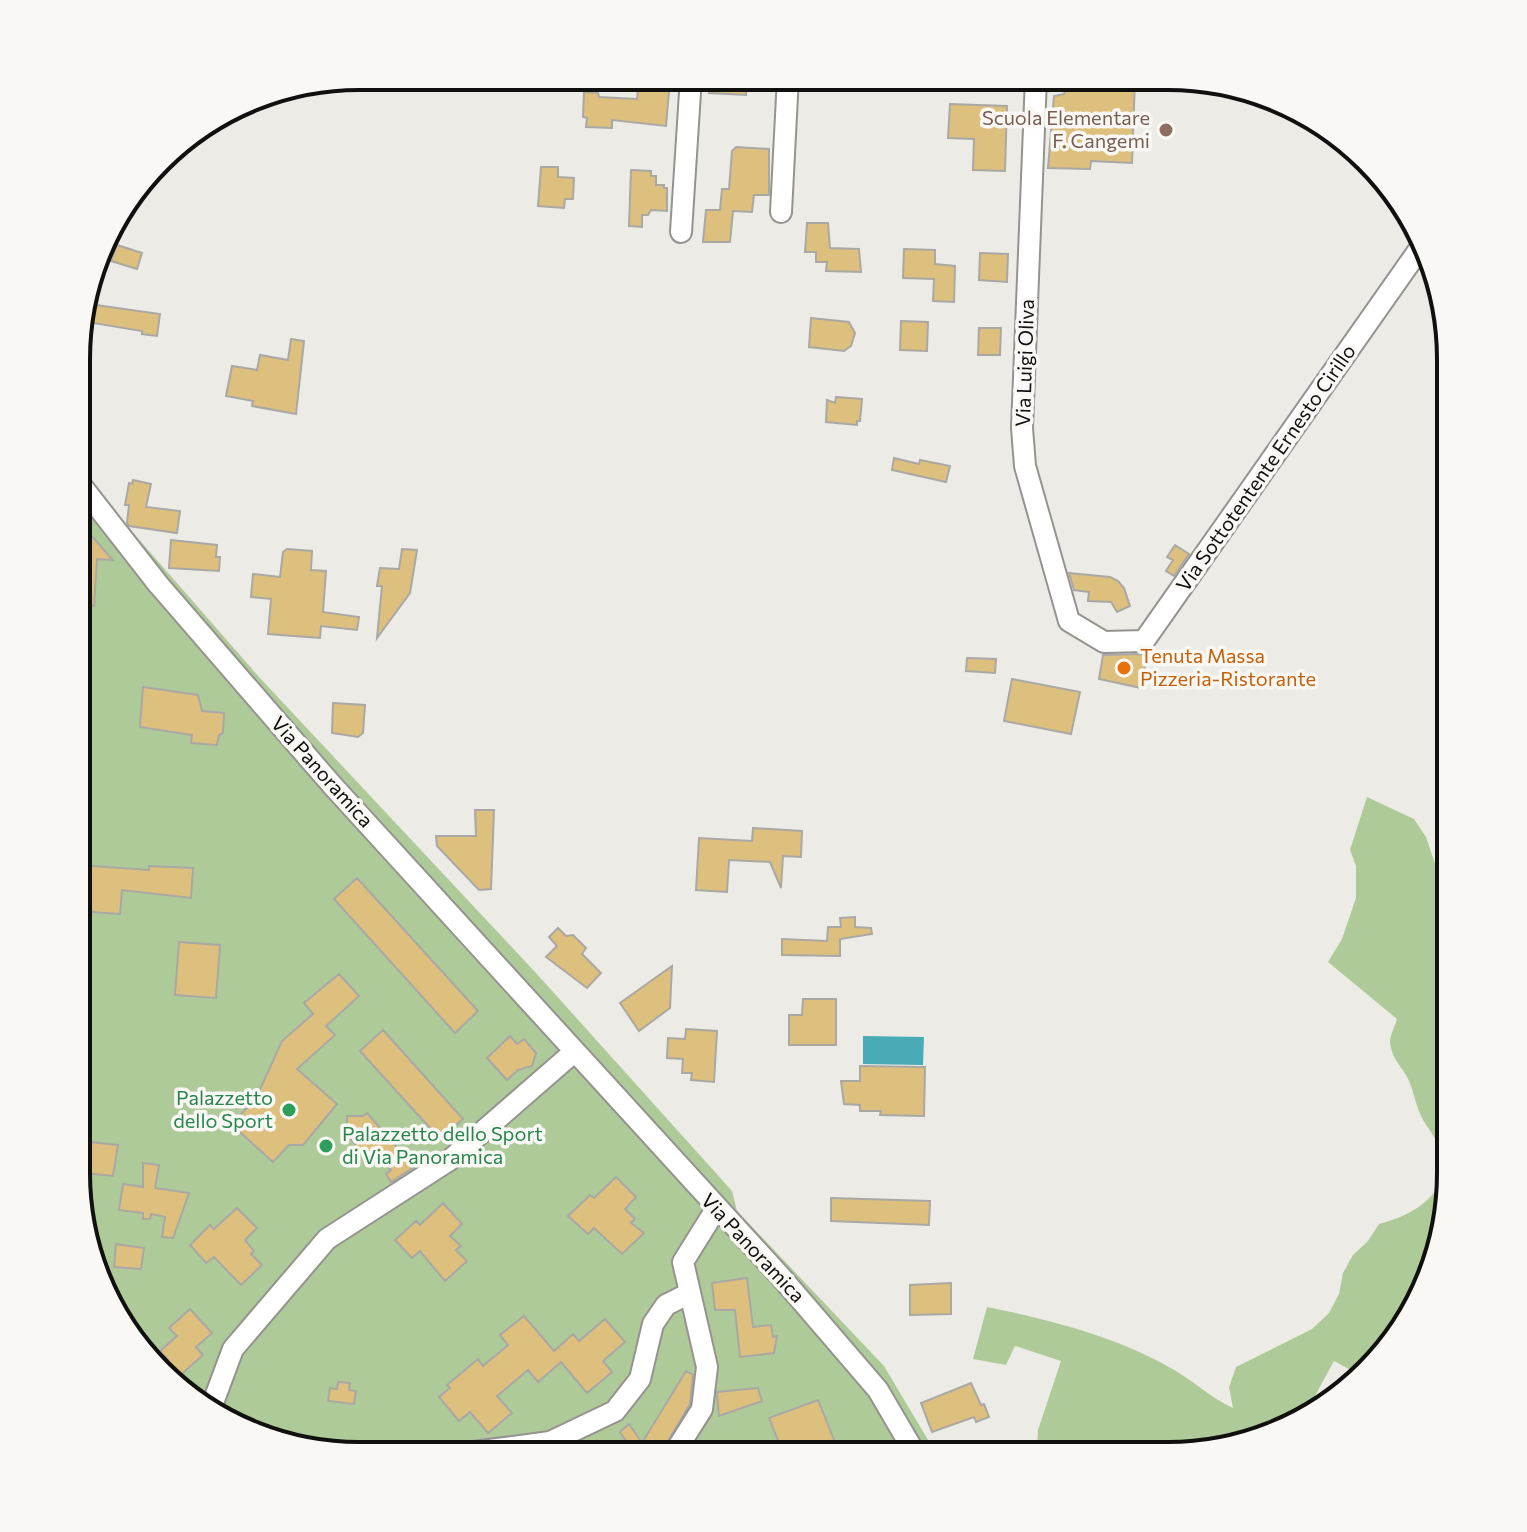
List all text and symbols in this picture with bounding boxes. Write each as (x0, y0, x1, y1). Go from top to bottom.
place label: Scuola Elementare F. Cangemi (982, 105, 1150, 152)
marker: Scuola Elementare F. Cangemi (1157, 121, 1175, 139)
street label: Via Luigi Oliva (1010, 299, 1038, 427)
street label: Via Sottotentente Ernesto Cirillo (1170, 339, 1360, 596)
place label: Tenuta Massa Pizzeria-Ristorante (1140, 643, 1316, 690)
marker: Tenuta Massa Pizzeria-Ristorante (1115, 659, 1133, 677)
street label: Via Panoramica (267, 711, 379, 832)
place label: Palazzetto dello Sport (173, 1085, 273, 1132)
marker: Palazzetto dello Sport (280, 1101, 298, 1119)
place label: Palazzetto dello Sport di Via Panoramica (342, 1121, 543, 1168)
marker: Palazzetto dello Sport di Via Panoramica (317, 1137, 335, 1155)
street label: Via Panoramica (697, 1188, 811, 1307)

